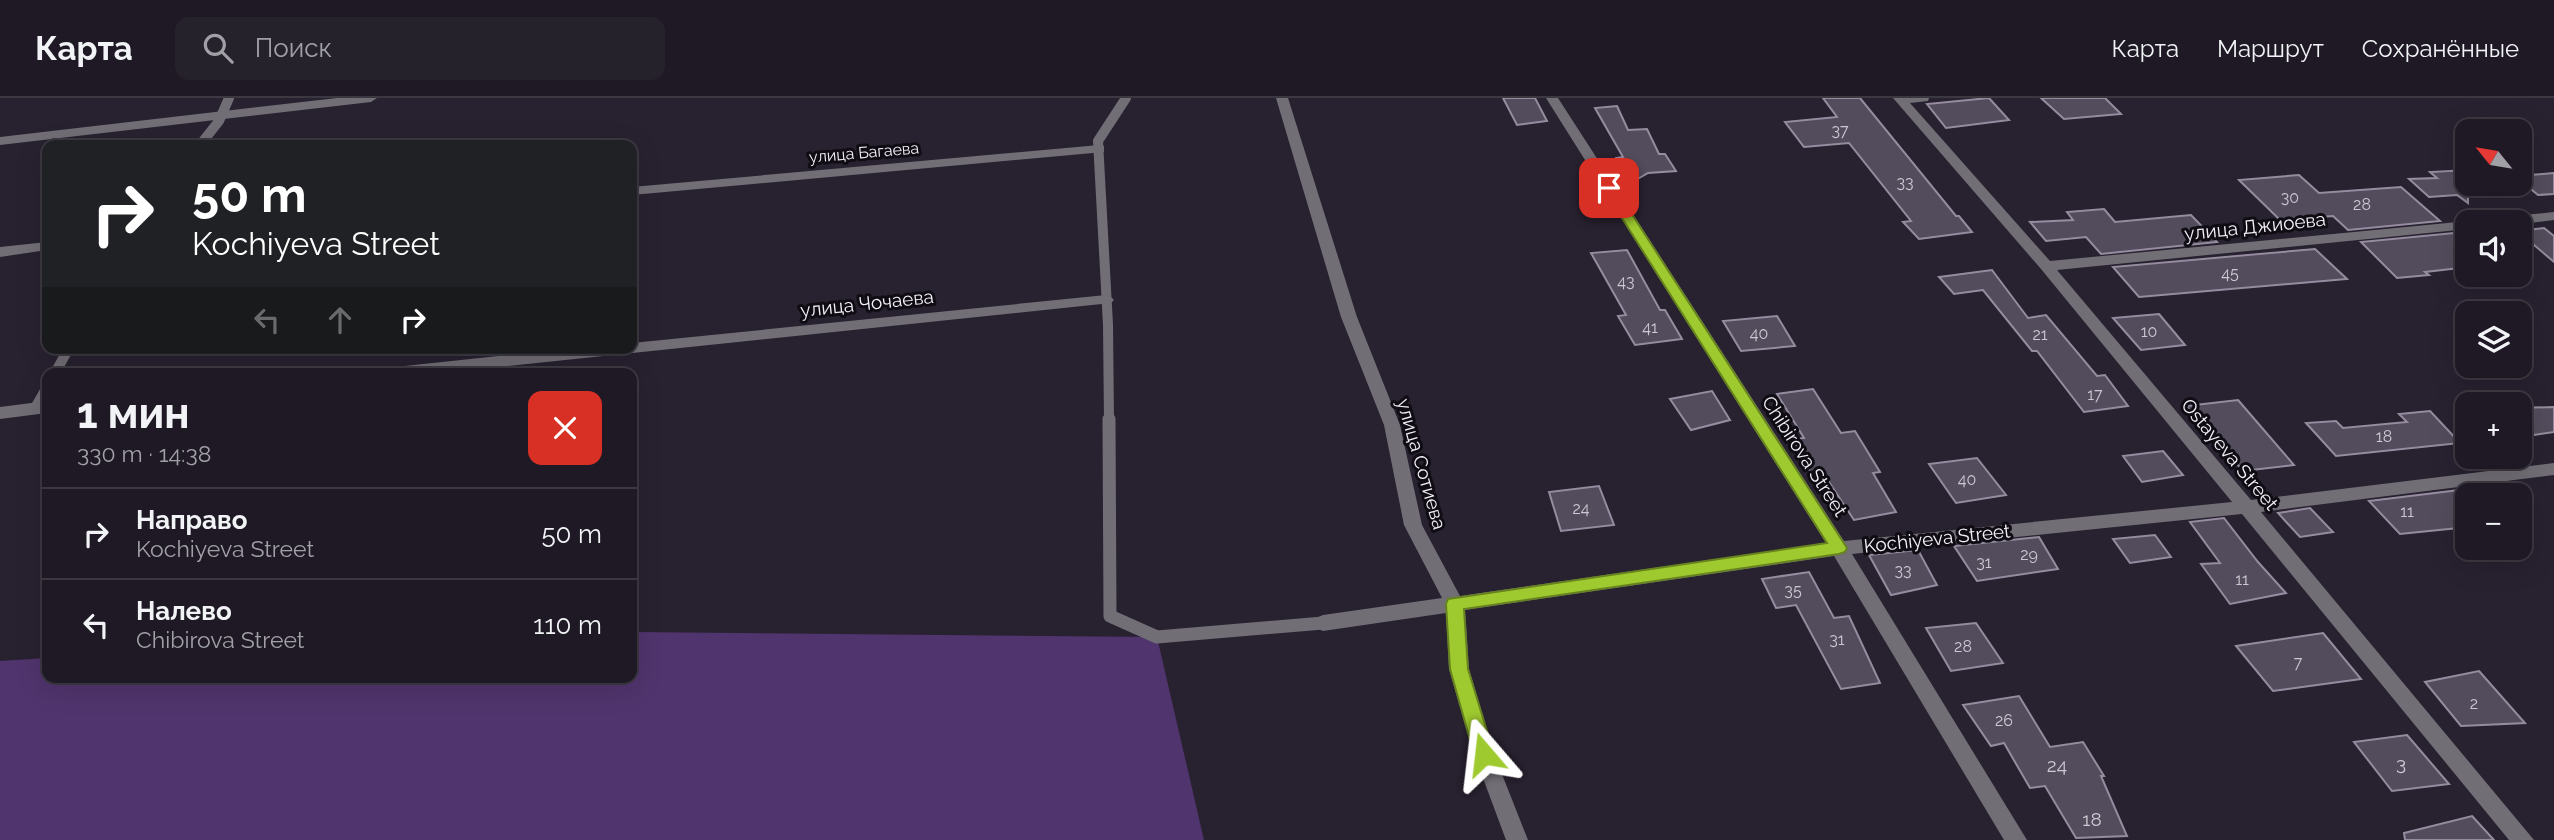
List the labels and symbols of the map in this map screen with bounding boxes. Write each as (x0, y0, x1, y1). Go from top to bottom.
north arrow (2455, 119, 2532, 196)
house number: 37 (1831, 121, 1849, 140)
street label: улица Багаева (808, 138, 920, 167)
pin (1579, 158, 1639, 218)
house number: 33 (1896, 173, 1914, 192)
house number: 30 (2281, 188, 2299, 207)
house number: 28 (2353, 195, 2371, 214)
street label: улица Джиоева (2183, 208, 2327, 244)
house number: 45 (2221, 264, 2239, 283)
house number: 43 (1617, 272, 1635, 291)
street label: улица Чочаева (799, 285, 935, 321)
house number: 41 (1642, 318, 1658, 337)
house number: 10 (2141, 322, 2157, 341)
house number: 40 (1750, 324, 1768, 343)
house number: 21 (2032, 325, 2048, 344)
house number: 17 (2087, 385, 2103, 404)
street label: Chibirova Street (1758, 392, 1852, 521)
street label: Ostayeva Street (2177, 394, 2283, 515)
street label: улица Сотиева (1393, 396, 1451, 532)
house number: 18 (2376, 427, 2392, 446)
house number: 40 (1958, 470, 1976, 489)
house number: 24 (1572, 499, 1590, 518)
house number: 11 (2400, 502, 2414, 521)
street label: Kochiyeva Street (1863, 519, 2012, 557)
house number: 29 (2020, 545, 2038, 564)
house number: 31 (1976, 553, 1992, 572)
house number: 33 (1894, 561, 1912, 580)
house number: 11 (2235, 570, 2249, 589)
house number: 35 (1784, 581, 1802, 600)
house number: 31 (1829, 630, 1845, 649)
house number: 28 (1954, 637, 1972, 656)
house number: 7 (2294, 653, 2303, 672)
house number: 2 (2470, 694, 2478, 713)
house number: 26 (1995, 711, 2013, 730)
position arrow (1447, 717, 1521, 791)
house number: 3 (2396, 752, 2406, 774)
house number: 24 (2047, 754, 2067, 776)
house number: 18 (2082, 808, 2102, 830)

